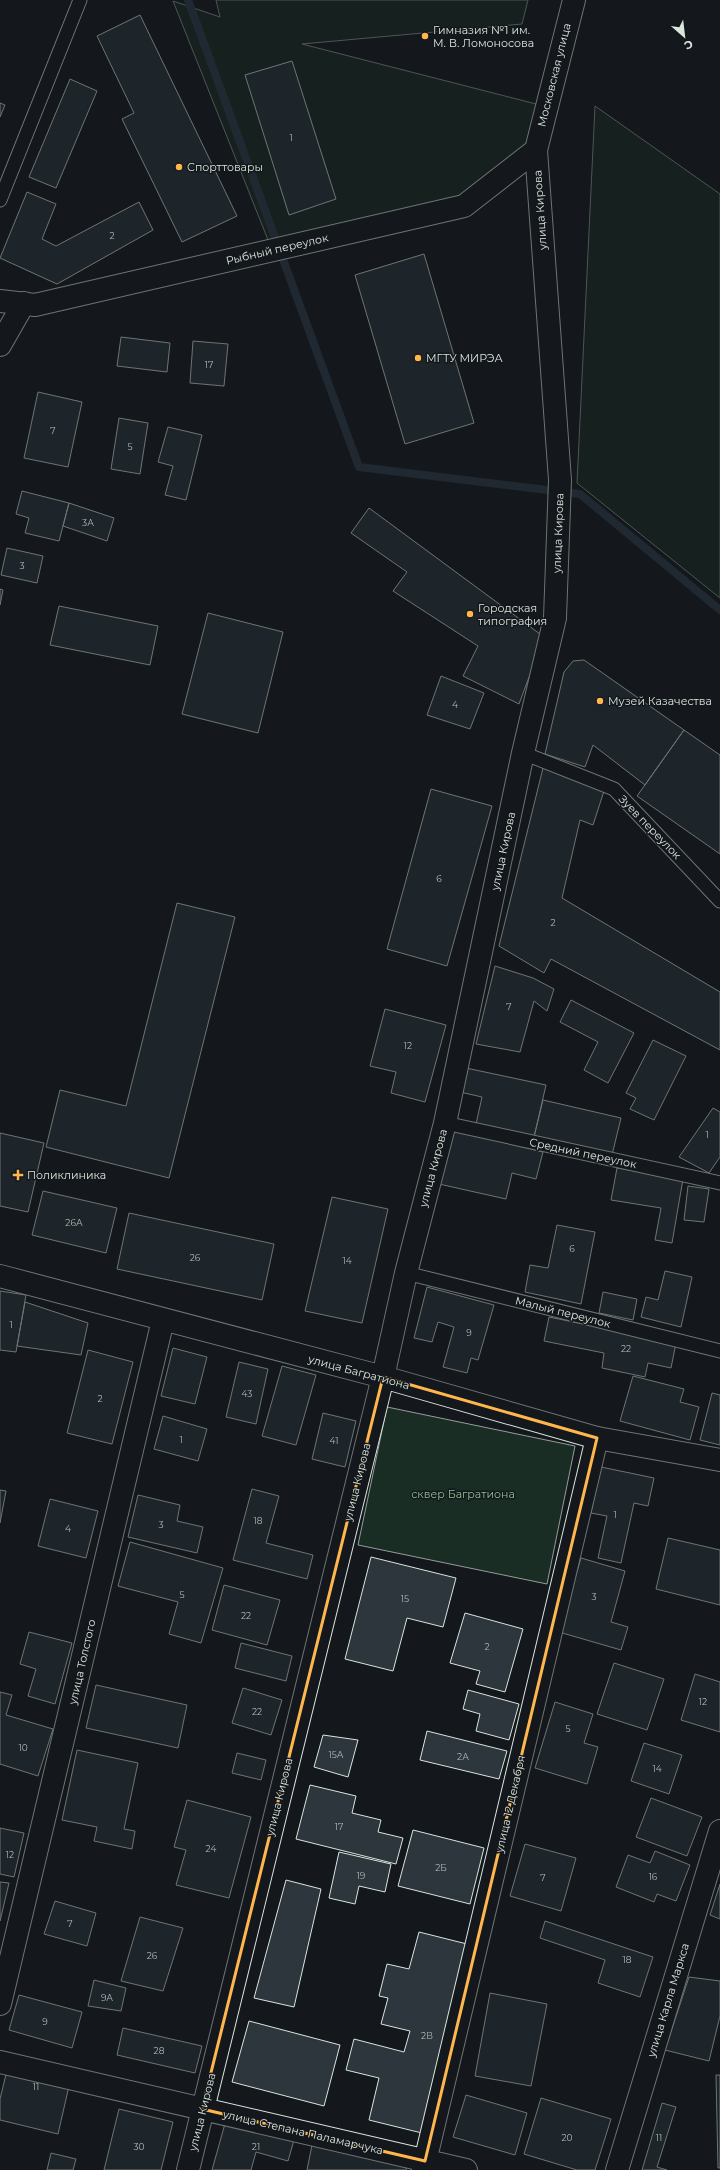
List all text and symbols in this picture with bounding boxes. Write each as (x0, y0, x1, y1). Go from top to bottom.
north arrow (664, 16, 704, 56)
street label: Московская улица (534, 22, 574, 128)
place label: Гимназия №1 им. М. В. Ломоносова (433, 23, 534, 50)
marker: Гимназия №1 им. М. В. Ломоносова (420, 31, 430, 41)
text: С (682, 37, 696, 53)
house number: 1 (289, 132, 293, 143)
place label: Спорттовары (187, 160, 263, 174)
marker: Спорттовары (174, 162, 184, 172)
street label: улица Кирова (530, 170, 550, 251)
house number: 2 (109, 230, 115, 241)
street label: Рыбный переулок (224, 230, 330, 268)
place label: МГТУ МИРЭА (426, 351, 503, 365)
marker: МГТУ МИРЭА (413, 353, 423, 363)
house number: 17 (205, 359, 213, 370)
house number: 7 (50, 425, 56, 436)
house number: 5 (127, 441, 133, 452)
street label: улица Кирова (550, 493, 566, 574)
house number: 3А (82, 517, 94, 528)
house number: 3 (19, 560, 25, 571)
place label: Городская типография (478, 601, 547, 628)
marker: Городская типография (465, 609, 475, 619)
place label: Музей Казачества (608, 694, 712, 708)
marker: Музей Казачества (595, 696, 605, 706)
house number: 4 (452, 699, 458, 710)
street label: Зуев переулок (616, 792, 685, 862)
street label: улица Кирова (488, 810, 518, 893)
house number: 6 (436, 873, 442, 884)
house number: 2 (550, 917, 556, 928)
house number: 7 (506, 1001, 512, 1012)
house number: 12 (404, 1040, 412, 1051)
street label: улица Кирова (416, 1128, 450, 1209)
house number: 1 (705, 1129, 709, 1140)
street label: Средний переулок (528, 1135, 639, 1171)
place label: Поликлиника (27, 1168, 106, 1182)
marker: Поликлиника (12, 1169, 24, 1181)
house number: 26А (65, 1217, 83, 1228)
house number: 6 (569, 1243, 575, 1254)
house number: 26 (190, 1252, 201, 1263)
house number: 14 (342, 1255, 352, 1266)
street label: Малый переулок (514, 1293, 613, 1331)
house number: 1 (9, 1319, 13, 1330)
house number: 9 (466, 1327, 472, 1338)
house number: 22 (621, 1343, 631, 1354)
street label: улица Багратиона (306, 1351, 411, 1392)
house number: 43 (242, 1388, 252, 1399)
house number: 2 (97, 1393, 103, 1404)
house number: 1 (179, 1434, 183, 1445)
house number: 41 (330, 1435, 338, 1446)
street label: улица Кирова (340, 1441, 373, 1523)
park label: сквер Багратиона (411, 1487, 515, 1501)
house number: 1 (613, 1509, 617, 1520)
house number: 18 (254, 1515, 263, 1526)
house number: 3 (158, 1519, 164, 1530)
house number: 4 (65, 1523, 71, 1534)
house number: 5 (179, 1589, 185, 1600)
house number: 3 (591, 1591, 597, 1602)
house number: 15 (401, 1593, 409, 1604)
house number: 22 (241, 1610, 251, 1621)
street label: улица Толстого (65, 1618, 99, 1707)
house number: 2 (484, 1641, 490, 1652)
house number: 12 (699, 1696, 707, 1707)
house number: 22 (252, 1706, 262, 1717)
house number: 5 (565, 1723, 571, 1734)
house number: 10 (18, 1742, 28, 1753)
house number: 15А (328, 1749, 344, 1760)
house number: 2А (457, 1751, 469, 1762)
street label: улица 12 Декабря (492, 1754, 528, 1855)
street label: улица Кирова (262, 1756, 295, 1838)
house number: 14 (652, 1763, 662, 1774)
house number: 17 (335, 1821, 343, 1832)
house number: 24 (206, 1843, 216, 1854)
house number: 12 (6, 1849, 14, 1860)
house number: 2Б (435, 1862, 447, 1873)
house number: 19 (357, 1870, 366, 1881)
house number: 16 (649, 1871, 658, 1882)
house number: 7 (540, 1872, 546, 1883)
house number: 7 (67, 1918, 73, 1929)
street label: улица Карла Маркса (644, 1941, 692, 2060)
house number: 26 (147, 1950, 158, 1961)
house number: 18 (623, 1954, 632, 1965)
house number: 9А (101, 1992, 113, 2003)
house number: 9 (42, 2016, 48, 2027)
house number: 2В (421, 2030, 433, 2041)
house number: 28 (154, 2045, 165, 2056)
street label: улица Кирова (185, 2071, 218, 2153)
house number: 11 (33, 2081, 39, 2092)
street label: улица Степана Паламарчука (220, 2106, 385, 2157)
house number: 20 (561, 2132, 573, 2143)
house number: 11 (656, 2132, 662, 2143)
house number: 30 (133, 2141, 145, 2152)
house number: 21 (252, 2141, 260, 2152)

